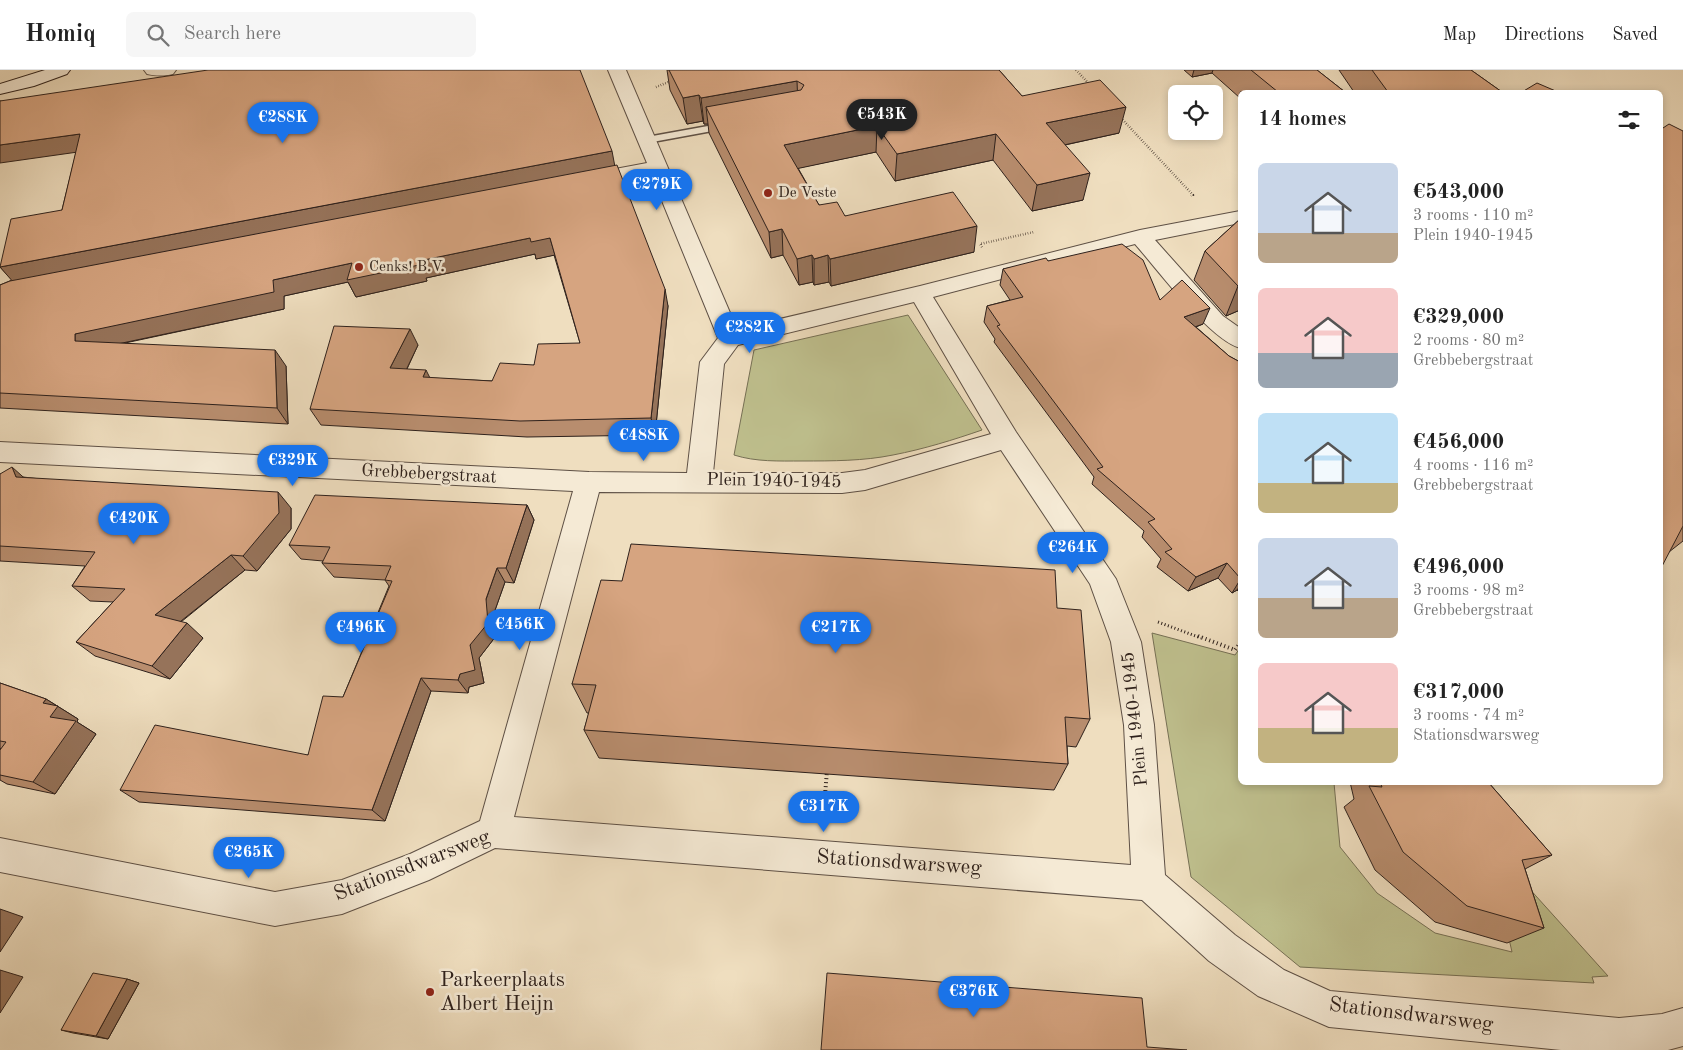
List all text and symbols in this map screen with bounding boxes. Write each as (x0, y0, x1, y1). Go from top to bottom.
search box (126, 12, 476, 57)
icon: search (144, 21, 172, 49)
text: Homiq (25, 23, 96, 47)
text: Search here (184, 25, 281, 44)
text: Map (1443, 26, 1476, 44)
text: Directions (1504, 26, 1584, 44)
text: Saved (1612, 26, 1658, 44)
map controls (1168, 85, 1223, 140)
button: locate (1168, 85, 1223, 140)
pin: €543K (847, 98, 917, 141)
pin: €288K (248, 102, 318, 144)
icon: filters (1615, 106, 1643, 134)
text: €543K (857, 107, 907, 123)
text: 14 homes (1258, 109, 1346, 130)
text: €288K (258, 110, 308, 126)
pin: €279K (622, 168, 692, 211)
text: €279K (632, 177, 682, 193)
text: €543,000 (1413, 182, 1504, 203)
icon: home (1298, 183, 1358, 243)
place label: De Veste (778, 186, 837, 201)
marker: De Veste (762, 187, 774, 199)
text: 3 rooms · 110 m² (1413, 208, 1533, 224)
text: Plein 1940-1945 (1413, 228, 1533, 244)
place label: Cenks! B.V. (369, 260, 445, 275)
marker: Cenks! B.V. (353, 261, 365, 273)
text: €329,000 (1413, 307, 1504, 328)
icon: home (1298, 308, 1358, 368)
pin: €282K (715, 312, 785, 354)
text: €282K (725, 320, 775, 336)
text: 2 rooms · 80 m² (1413, 333, 1524, 349)
text: Grebbebergstraat (1413, 353, 1533, 369)
pin: €488K (609, 420, 679, 462)
text: €488K (619, 428, 669, 444)
text: €456,000 (1413, 432, 1504, 453)
icon: home (1298, 433, 1358, 493)
pin: €329K (258, 444, 328, 487)
text: €329K (268, 453, 318, 469)
text: 4 rooms · 116 m² (1413, 458, 1533, 474)
street label: Grebbebergstraat (361, 461, 497, 487)
street label: Plein 1940-1945 (706, 471, 842, 491)
text: Grebbebergstraat (1413, 478, 1533, 494)
pin: €420K (99, 502, 169, 545)
text: €420K (109, 511, 159, 527)
pin: €264K (1038, 532, 1108, 574)
text: €264K (1048, 540, 1098, 556)
text: €496,000 (1413, 557, 1504, 578)
icon: home (1298, 558, 1358, 618)
text: 3 rooms · 98 m² (1413, 583, 1524, 599)
text: Grebbebergstraat (1413, 603, 1533, 619)
pin: €456K (485, 608, 555, 651)
pin: €496K (326, 612, 396, 654)
pin: €217K (801, 612, 871, 654)
text: €456K (495, 617, 545, 633)
text: €496K (336, 620, 386, 636)
text: €217K (811, 620, 861, 636)
street label: Plein 1940-1945 (1119, 651, 1151, 787)
text: €317,000 (1413, 682, 1504, 703)
icon: home (1298, 683, 1358, 743)
text: 3 rooms · 74 m² (1413, 708, 1524, 724)
text: Stationsdwarsweg (1413, 728, 1539, 744)
pin: €317K (789, 790, 859, 833)
text: €317K (799, 799, 849, 815)
street label: Stationsdwarsweg (331, 826, 494, 905)
pin: €265K (214, 836, 284, 879)
text: €265K (224, 845, 274, 861)
street label: Stationsdwarsweg (816, 847, 983, 879)
place label: Parkeerplaats Albert Heijn (440, 970, 565, 1015)
pin: €376K (939, 976, 1009, 1018)
text: €376K (949, 984, 999, 1000)
marker: Parkeerplaats Albert Heijn (424, 986, 436, 998)
street label: Stationsdwarsweg (1328, 994, 1495, 1036)

